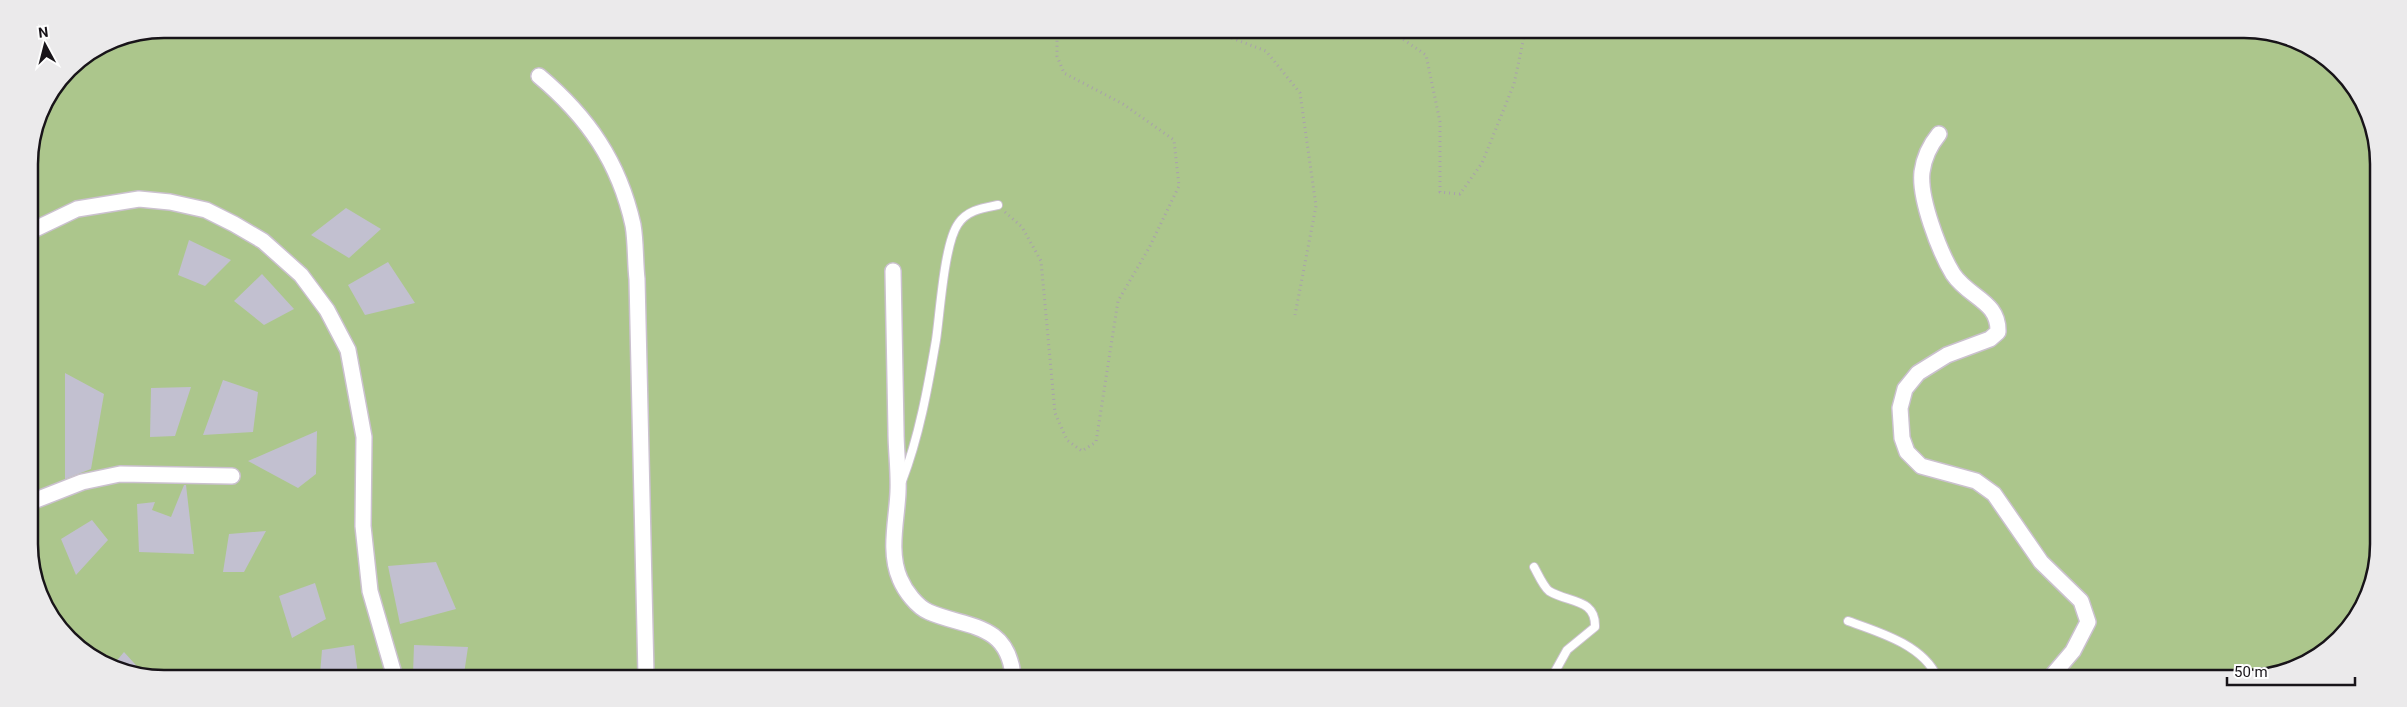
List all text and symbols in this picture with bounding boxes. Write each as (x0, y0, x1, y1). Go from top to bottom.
north arrow (20, 20, 70, 70)
text: N (38, 24, 49, 41)
scale bar (2227, 654, 2354, 686)
text: 50 m (2234, 663, 2268, 681)

